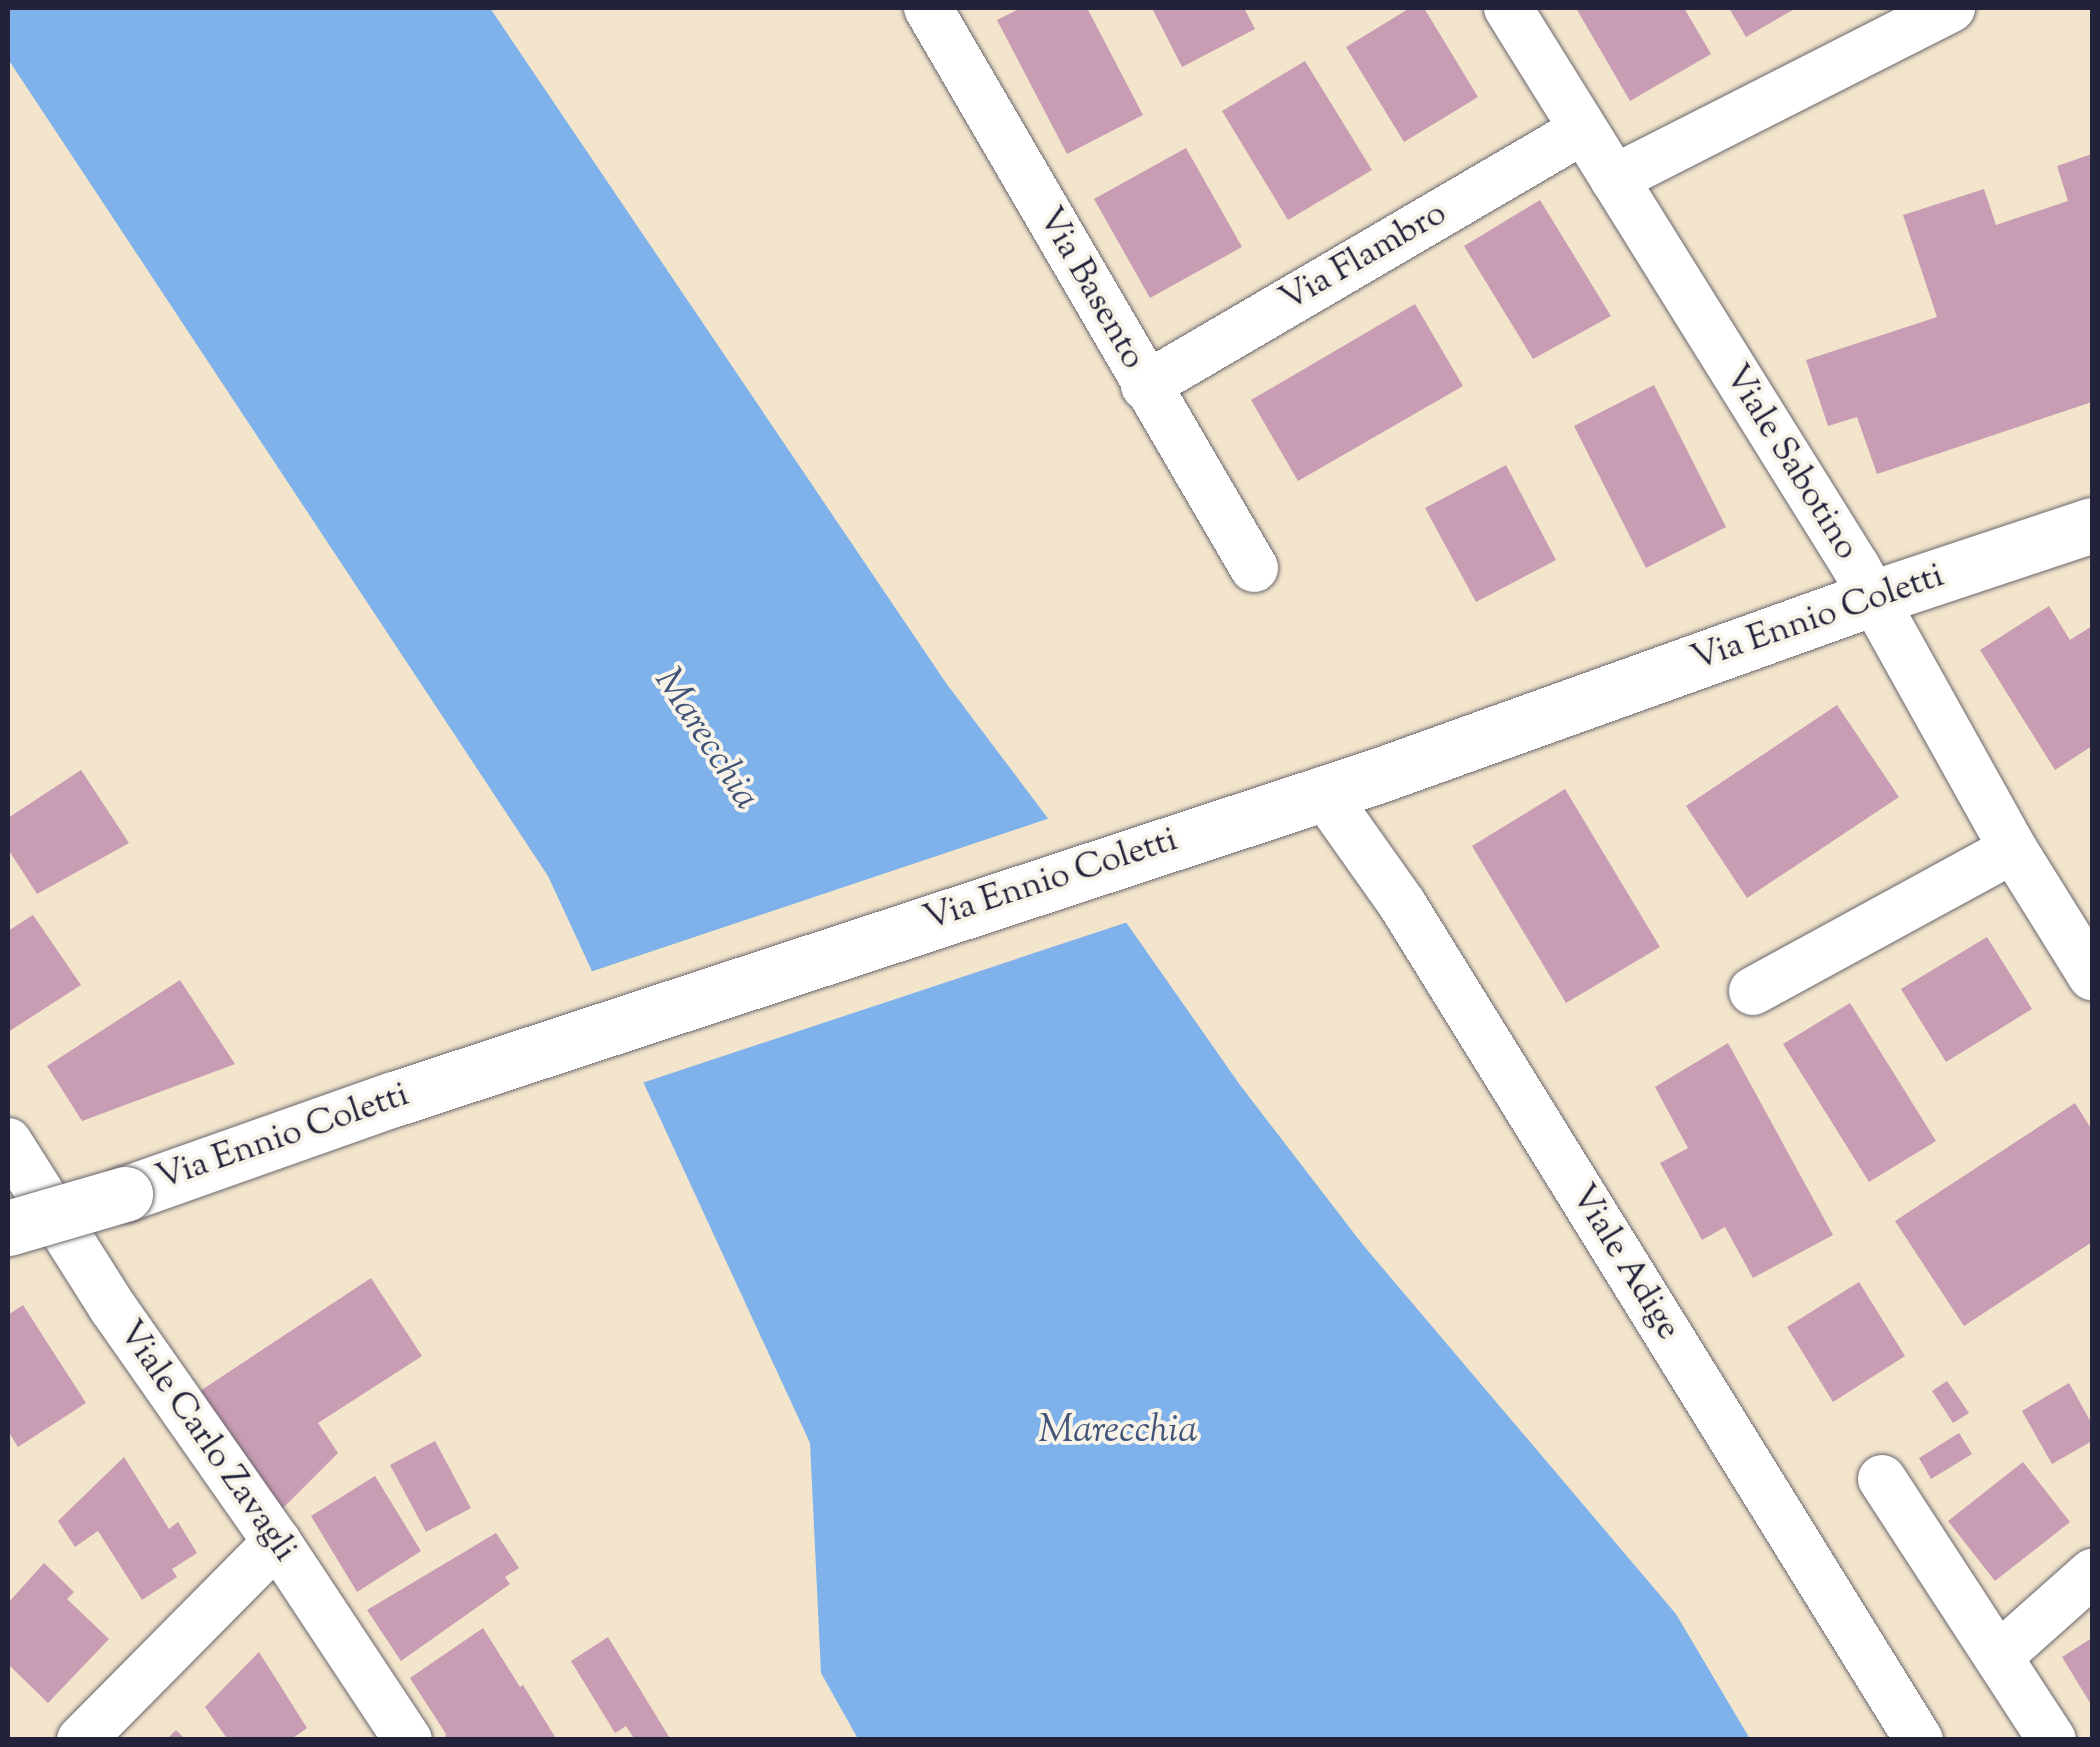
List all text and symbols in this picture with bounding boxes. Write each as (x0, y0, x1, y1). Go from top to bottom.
street label: Via Flambro (1273, 194, 1455, 322)
street label: Via Basento (1027, 201, 1153, 377)
street label: Viale Sabotino (1713, 358, 1867, 568)
street label: Via Ennio Coletti (1686, 556, 1950, 682)
water label: Marecchia (643, 661, 767, 819)
street label: Via Ennio Coletti (919, 820, 1183, 942)
street label: Via Ennio Coletti (151, 1075, 415, 1201)
street label: Viale Adige (1560, 1178, 1688, 1348)
street label: Viale Carlo Zavagli (107, 1314, 305, 1570)
water label: Marecchia (1038, 1410, 1198, 1456)

